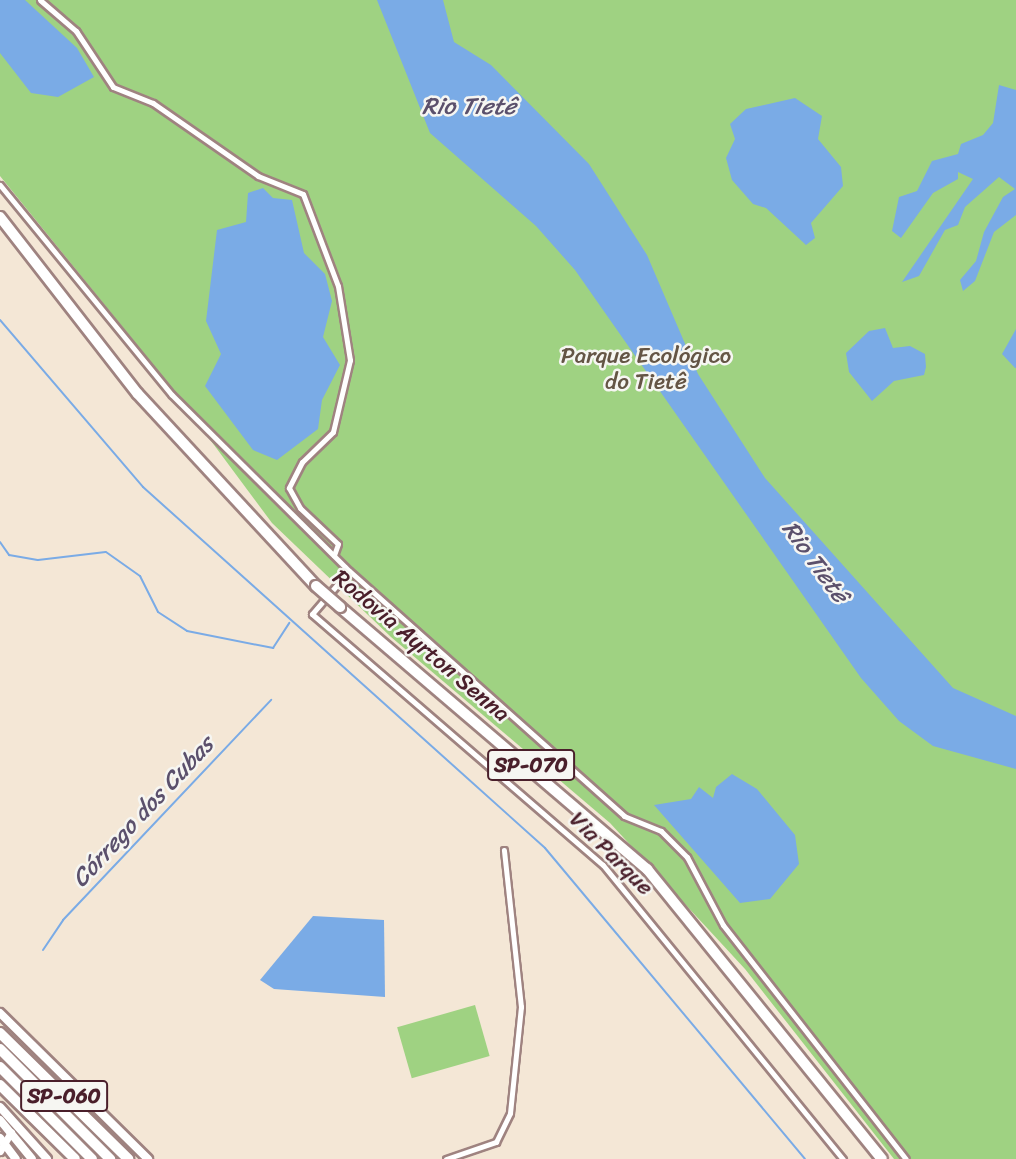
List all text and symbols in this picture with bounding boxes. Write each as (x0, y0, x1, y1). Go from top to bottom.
water label: Rio Tietê (422, 93, 516, 121)
park label: Parque Ecológico do Tietê (561, 342, 731, 396)
water label: Rio Tietê (776, 515, 854, 609)
street label: Rodovia Ayrton Senna (327, 564, 515, 728)
water label: Córrego dos Cubas (66, 731, 220, 893)
road number: SP-070 (486, 748, 576, 782)
street label: Via Parque (563, 806, 659, 902)
road number: SP-060 (18, 1078, 110, 1114)

